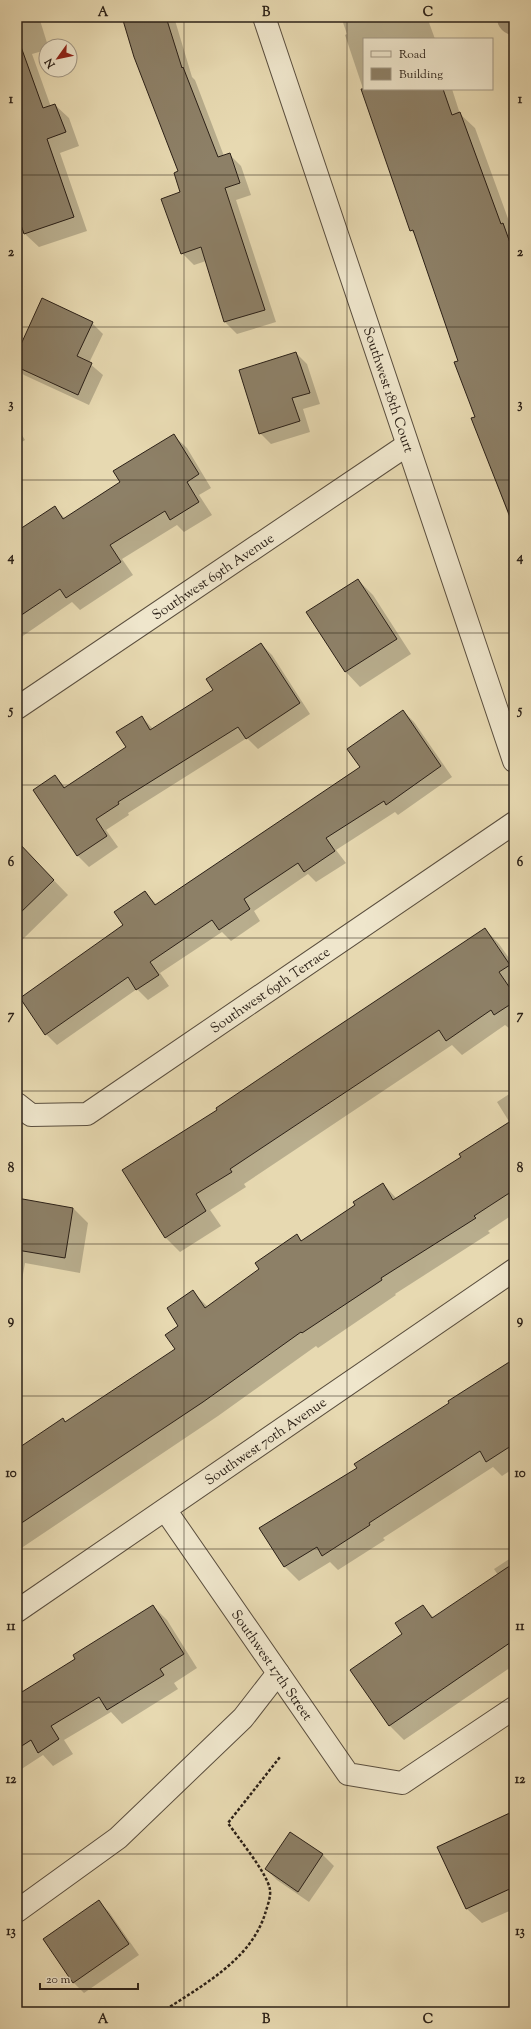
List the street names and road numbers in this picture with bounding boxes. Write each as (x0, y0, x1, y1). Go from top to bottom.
street label: Southwest 18th Court (357, 325, 418, 456)
street label: Southwest 69th Avenue (149, 529, 279, 626)
street label: Southwest 69th Terrace (207, 943, 335, 1039)
street label: Southwest 70th Avenue (201, 1393, 331, 1491)
street label: Southwest 17th Street (225, 1606, 316, 1726)

